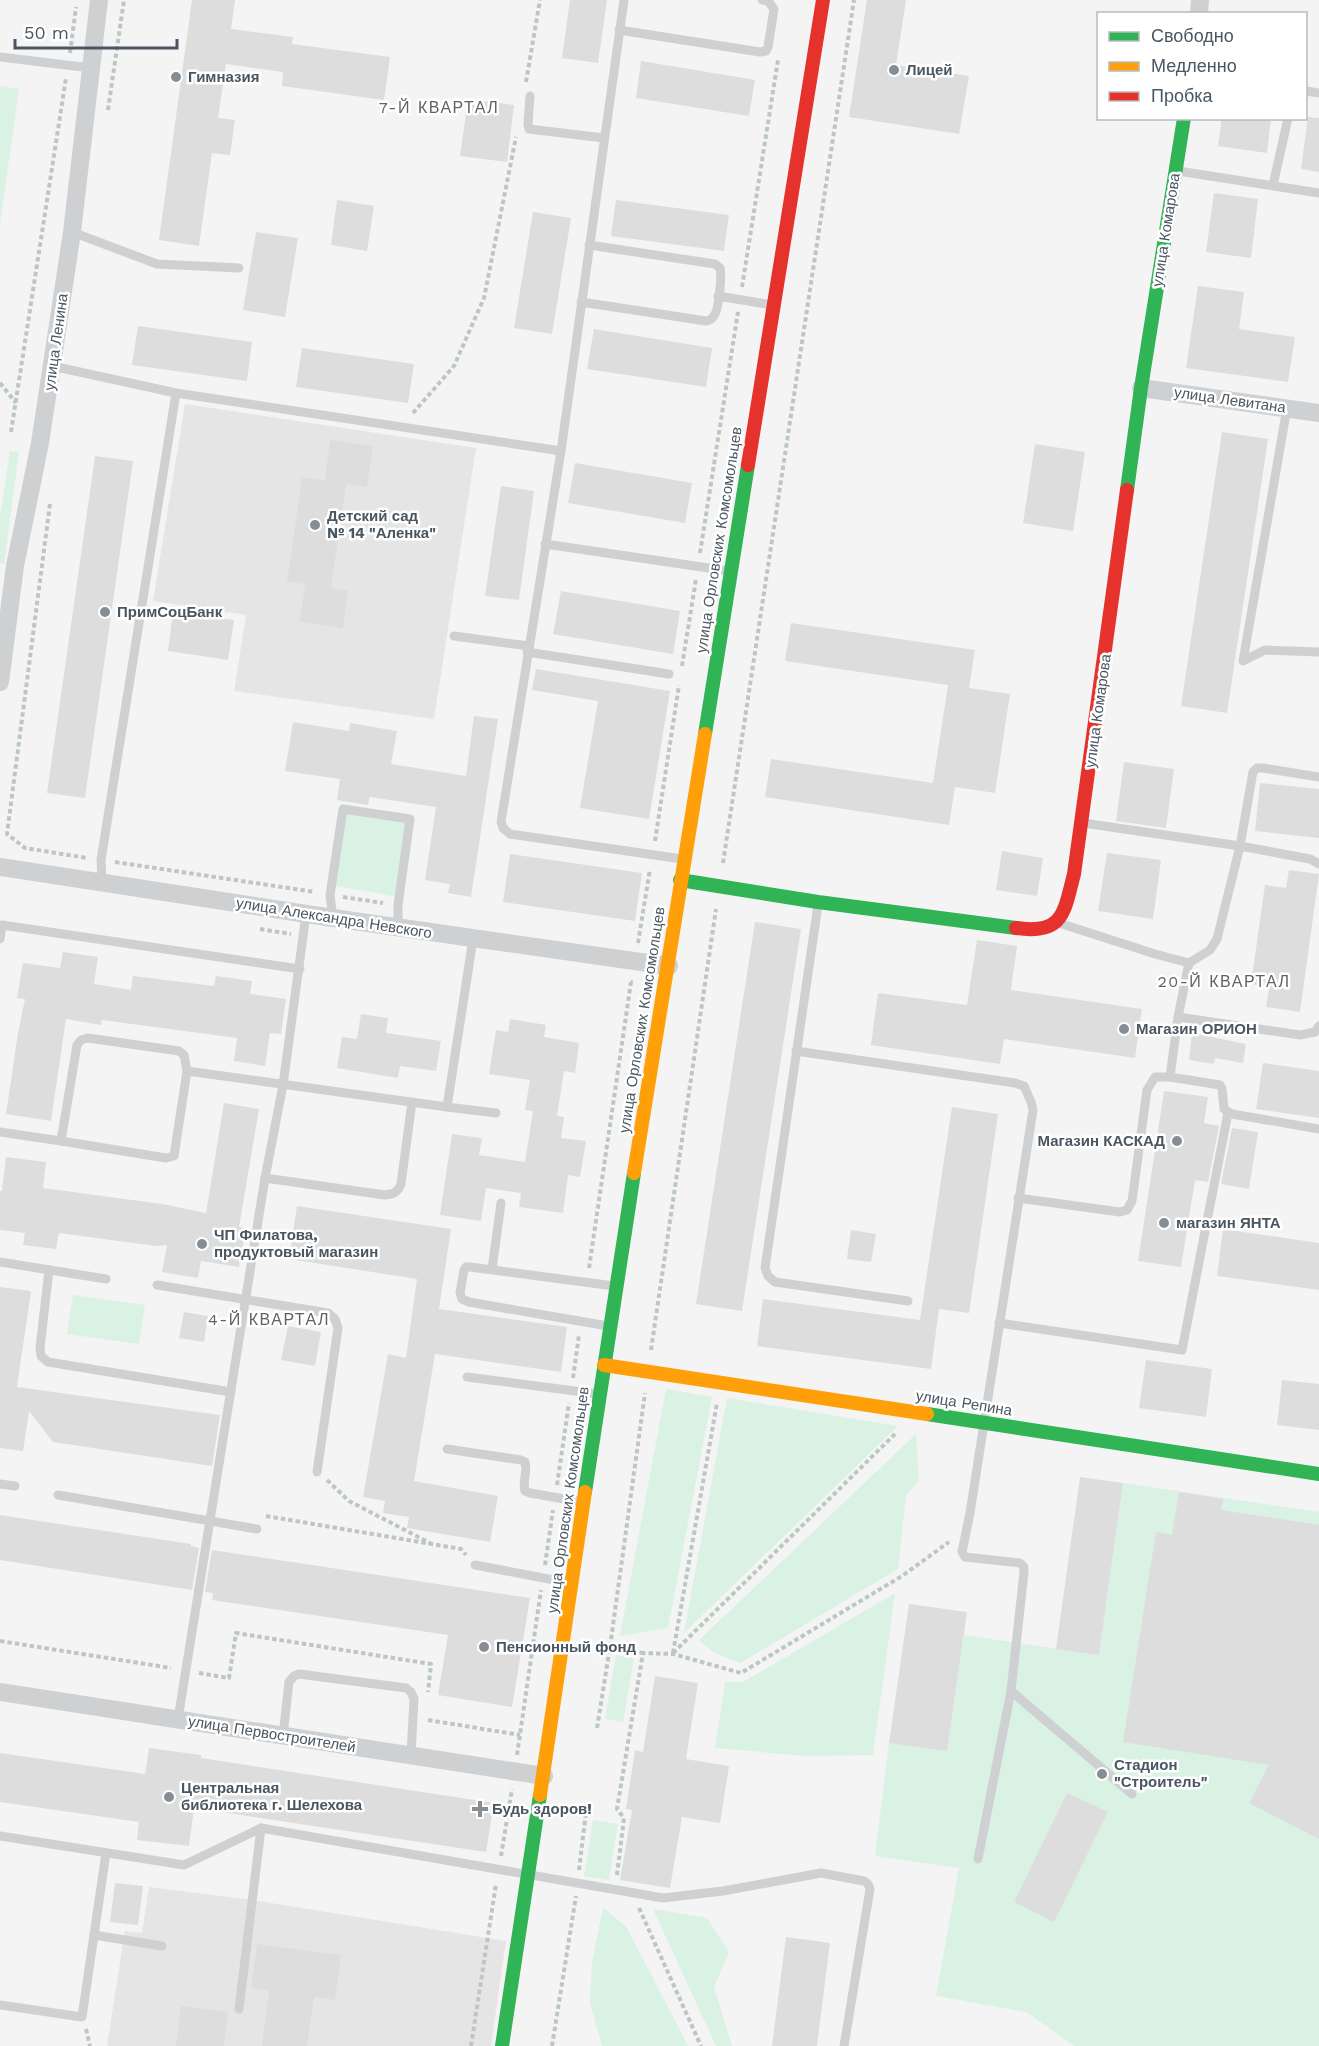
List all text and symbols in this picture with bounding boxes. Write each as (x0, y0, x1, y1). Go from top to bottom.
scale bar (15, 12, 177, 50)
legend (1097, 12, 1307, 120)
text: 50 m (24, 22, 69, 43)
text: Свободно (1151, 25, 1234, 46)
text: Медленно (1151, 55, 1237, 76)
place label: Лицей (906, 61, 953, 79)
marker: Лицей (887, 63, 901, 77)
place label: Гимназия (188, 68, 259, 86)
marker: Гимназия (169, 70, 183, 84)
text: Пробка (1151, 85, 1214, 106)
district label: 7-Й КВАРТАЛ (379, 98, 499, 117)
street label: улица Комарова (1148, 171, 1184, 288)
street label: улица Ленина (40, 292, 72, 392)
street label: улица Левитана (1173, 383, 1288, 417)
street label: улица Орловских Комсомольцев (692, 425, 746, 654)
place label: Детский сад № 14 "Аленка" (327, 507, 436, 542)
marker: Детский сад № 14 "Аленка" (308, 518, 322, 532)
place label: ПримСоцБанк (117, 603, 223, 621)
marker: ПримСоцБанк (98, 605, 112, 619)
street label: улица Комарова (1081, 652, 1115, 769)
street label: улица Александра Невского (235, 894, 433, 942)
street label: улица Орловских Комсомольцев (615, 905, 669, 1134)
district label: 20-Й КВАРТАЛ (1157, 972, 1291, 991)
place label: Магазин ОРИОН (1136, 1020, 1257, 1038)
marker: Магазин ОРИОН (1117, 1022, 1131, 1036)
place label: Магазин КАСКАД (1038, 1132, 1165, 1150)
marker: Магазин КАСКАД (1170, 1134, 1184, 1148)
place label: магазин ЯНТА (1176, 1214, 1281, 1232)
marker: магазин ЯНТА (1157, 1216, 1171, 1230)
place label: ЧП Филатова, продуктовый магазин (214, 1226, 378, 1261)
marker: ЧП Филатова, продуктовый магазин (195, 1237, 209, 1251)
district label: 4-Й КВАРТАЛ (208, 1310, 330, 1329)
street label: улица Орловских Комсомольцев (543, 1385, 593, 1615)
street label: улица Репина (915, 1387, 1014, 1420)
place label: Пенсионный фонд (496, 1638, 637, 1656)
marker: Пенсионный фонд (477, 1640, 491, 1654)
street label: улица Первостроителей (187, 1712, 357, 1756)
place label: Стадион "Строитель" (1114, 1756, 1208, 1791)
marker: Стадион "Строитель" (1095, 1767, 1109, 1781)
place label: Центральная библиотека г. Шелехова (181, 1779, 363, 1814)
marker: Центральная библиотека г. Шелехова (162, 1790, 176, 1804)
place label: Будь здоров! (492, 1800, 592, 1818)
marker: Будь здоров! (473, 1802, 487, 1816)

